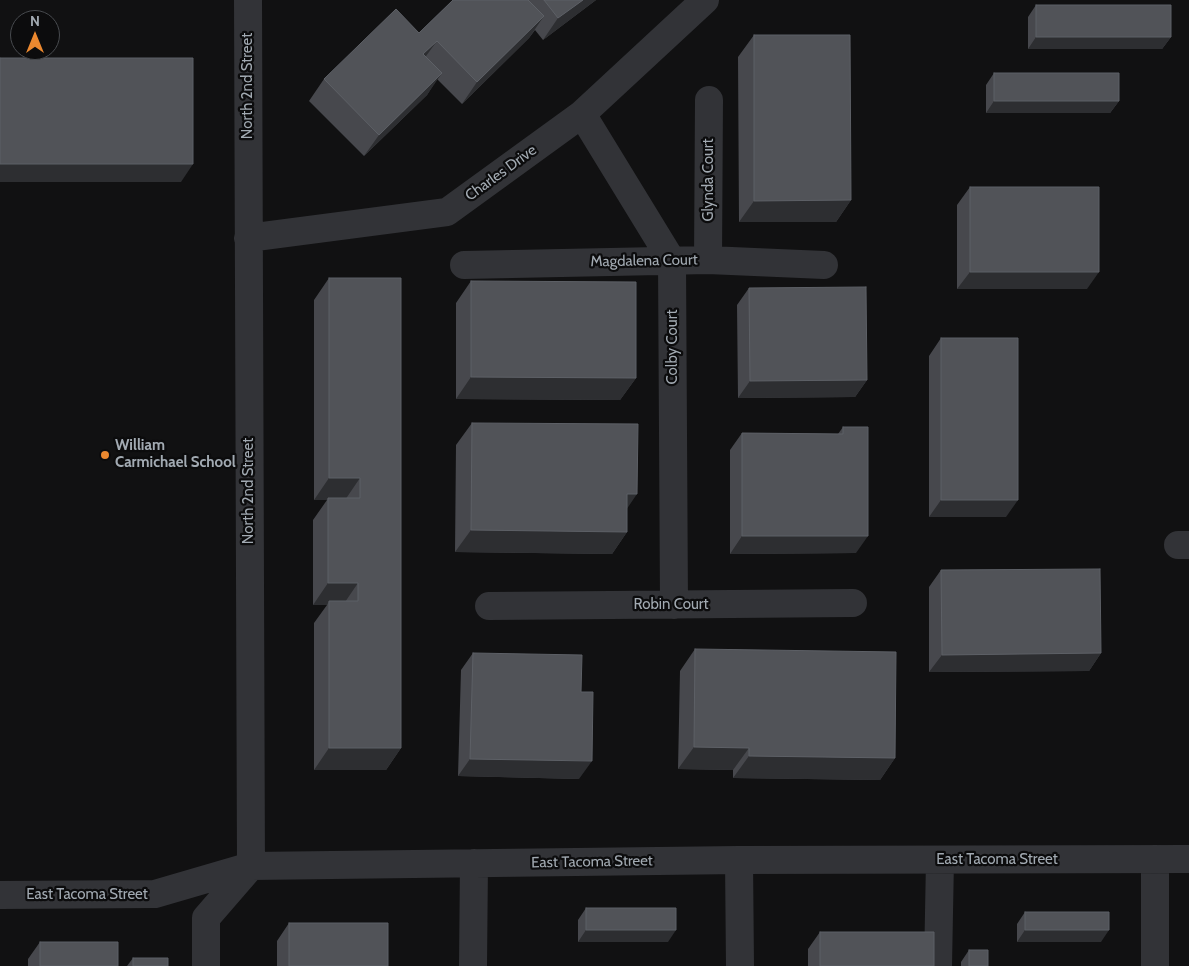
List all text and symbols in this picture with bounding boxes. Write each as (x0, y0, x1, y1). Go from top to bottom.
north arrow (10, 10, 60, 60)
text: N (30, 12, 40, 30)
street label: North 2nd Street (239, 33, 257, 139)
street label: Glynda Court (700, 138, 718, 222)
street label: Charles Drive (462, 141, 540, 205)
street label: Magdalena Court (590, 251, 698, 271)
street label: Colby Court (664, 310, 682, 384)
place label: William Carmichael School (115, 437, 236, 472)
street label: North 2nd Street (240, 438, 258, 544)
marker: William Carmichael School (99, 449, 111, 461)
street label: Robin Court (633, 596, 709, 614)
street label: East Tacoma Street (936, 851, 1058, 869)
street label: East Tacoma Street (531, 852, 653, 872)
street label: East Tacoma Street (26, 886, 148, 904)

